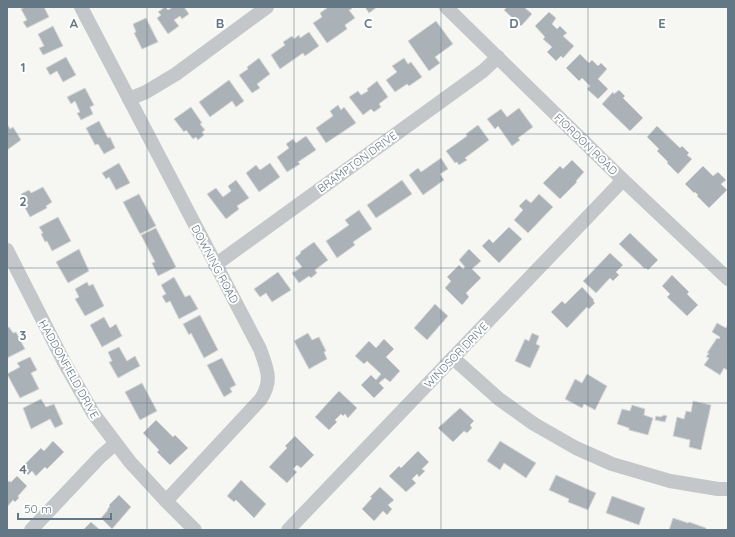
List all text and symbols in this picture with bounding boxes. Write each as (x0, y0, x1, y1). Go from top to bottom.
text: A (70, 15, 79, 31)
text: B (216, 15, 224, 31)
text: C (364, 15, 372, 31)
text: D (509, 15, 519, 31)
text: E (658, 15, 666, 31)
text: 1 (20, 59, 26, 75)
street label: FIORDON ROAD (551, 110, 621, 178)
street label: BRAMPTON DRIVE (315, 128, 399, 196)
text: 2 (19, 193, 27, 209)
street label: DOWNING ROAD (188, 222, 242, 306)
street label: HADDONFIELD DRIVE (36, 317, 102, 421)
street label: WINDSOR DRIVE (421, 319, 491, 391)
text: 3 (20, 327, 27, 343)
text: 4 (19, 461, 27, 477)
scale bar (18, 495, 111, 521)
text: 50 m (24, 501, 52, 516)

